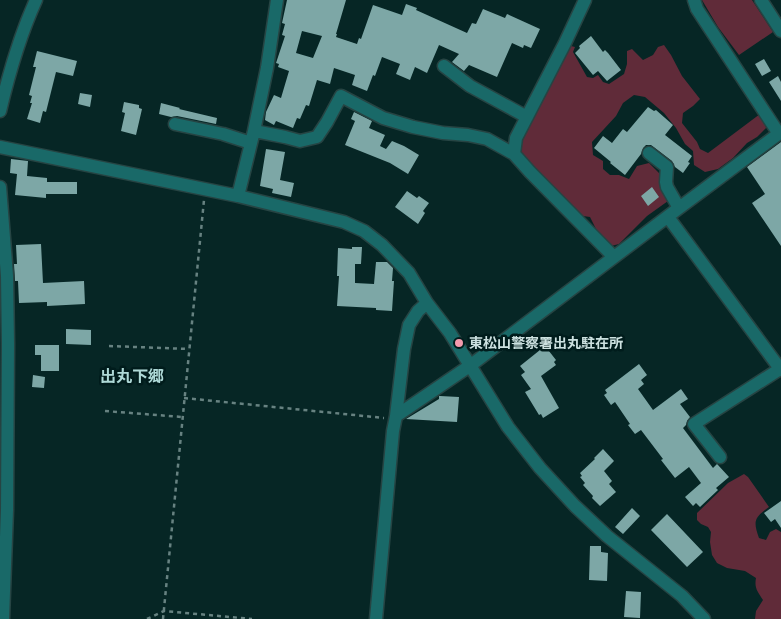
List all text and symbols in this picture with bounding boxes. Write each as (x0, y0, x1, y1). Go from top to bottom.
place label: 東松山警察署出丸駐在所 (469, 335, 623, 352)
marker: 東松山警察署出丸駐在所 (453, 337, 465, 349)
district label: 出丸下郷 (100, 367, 164, 386)

